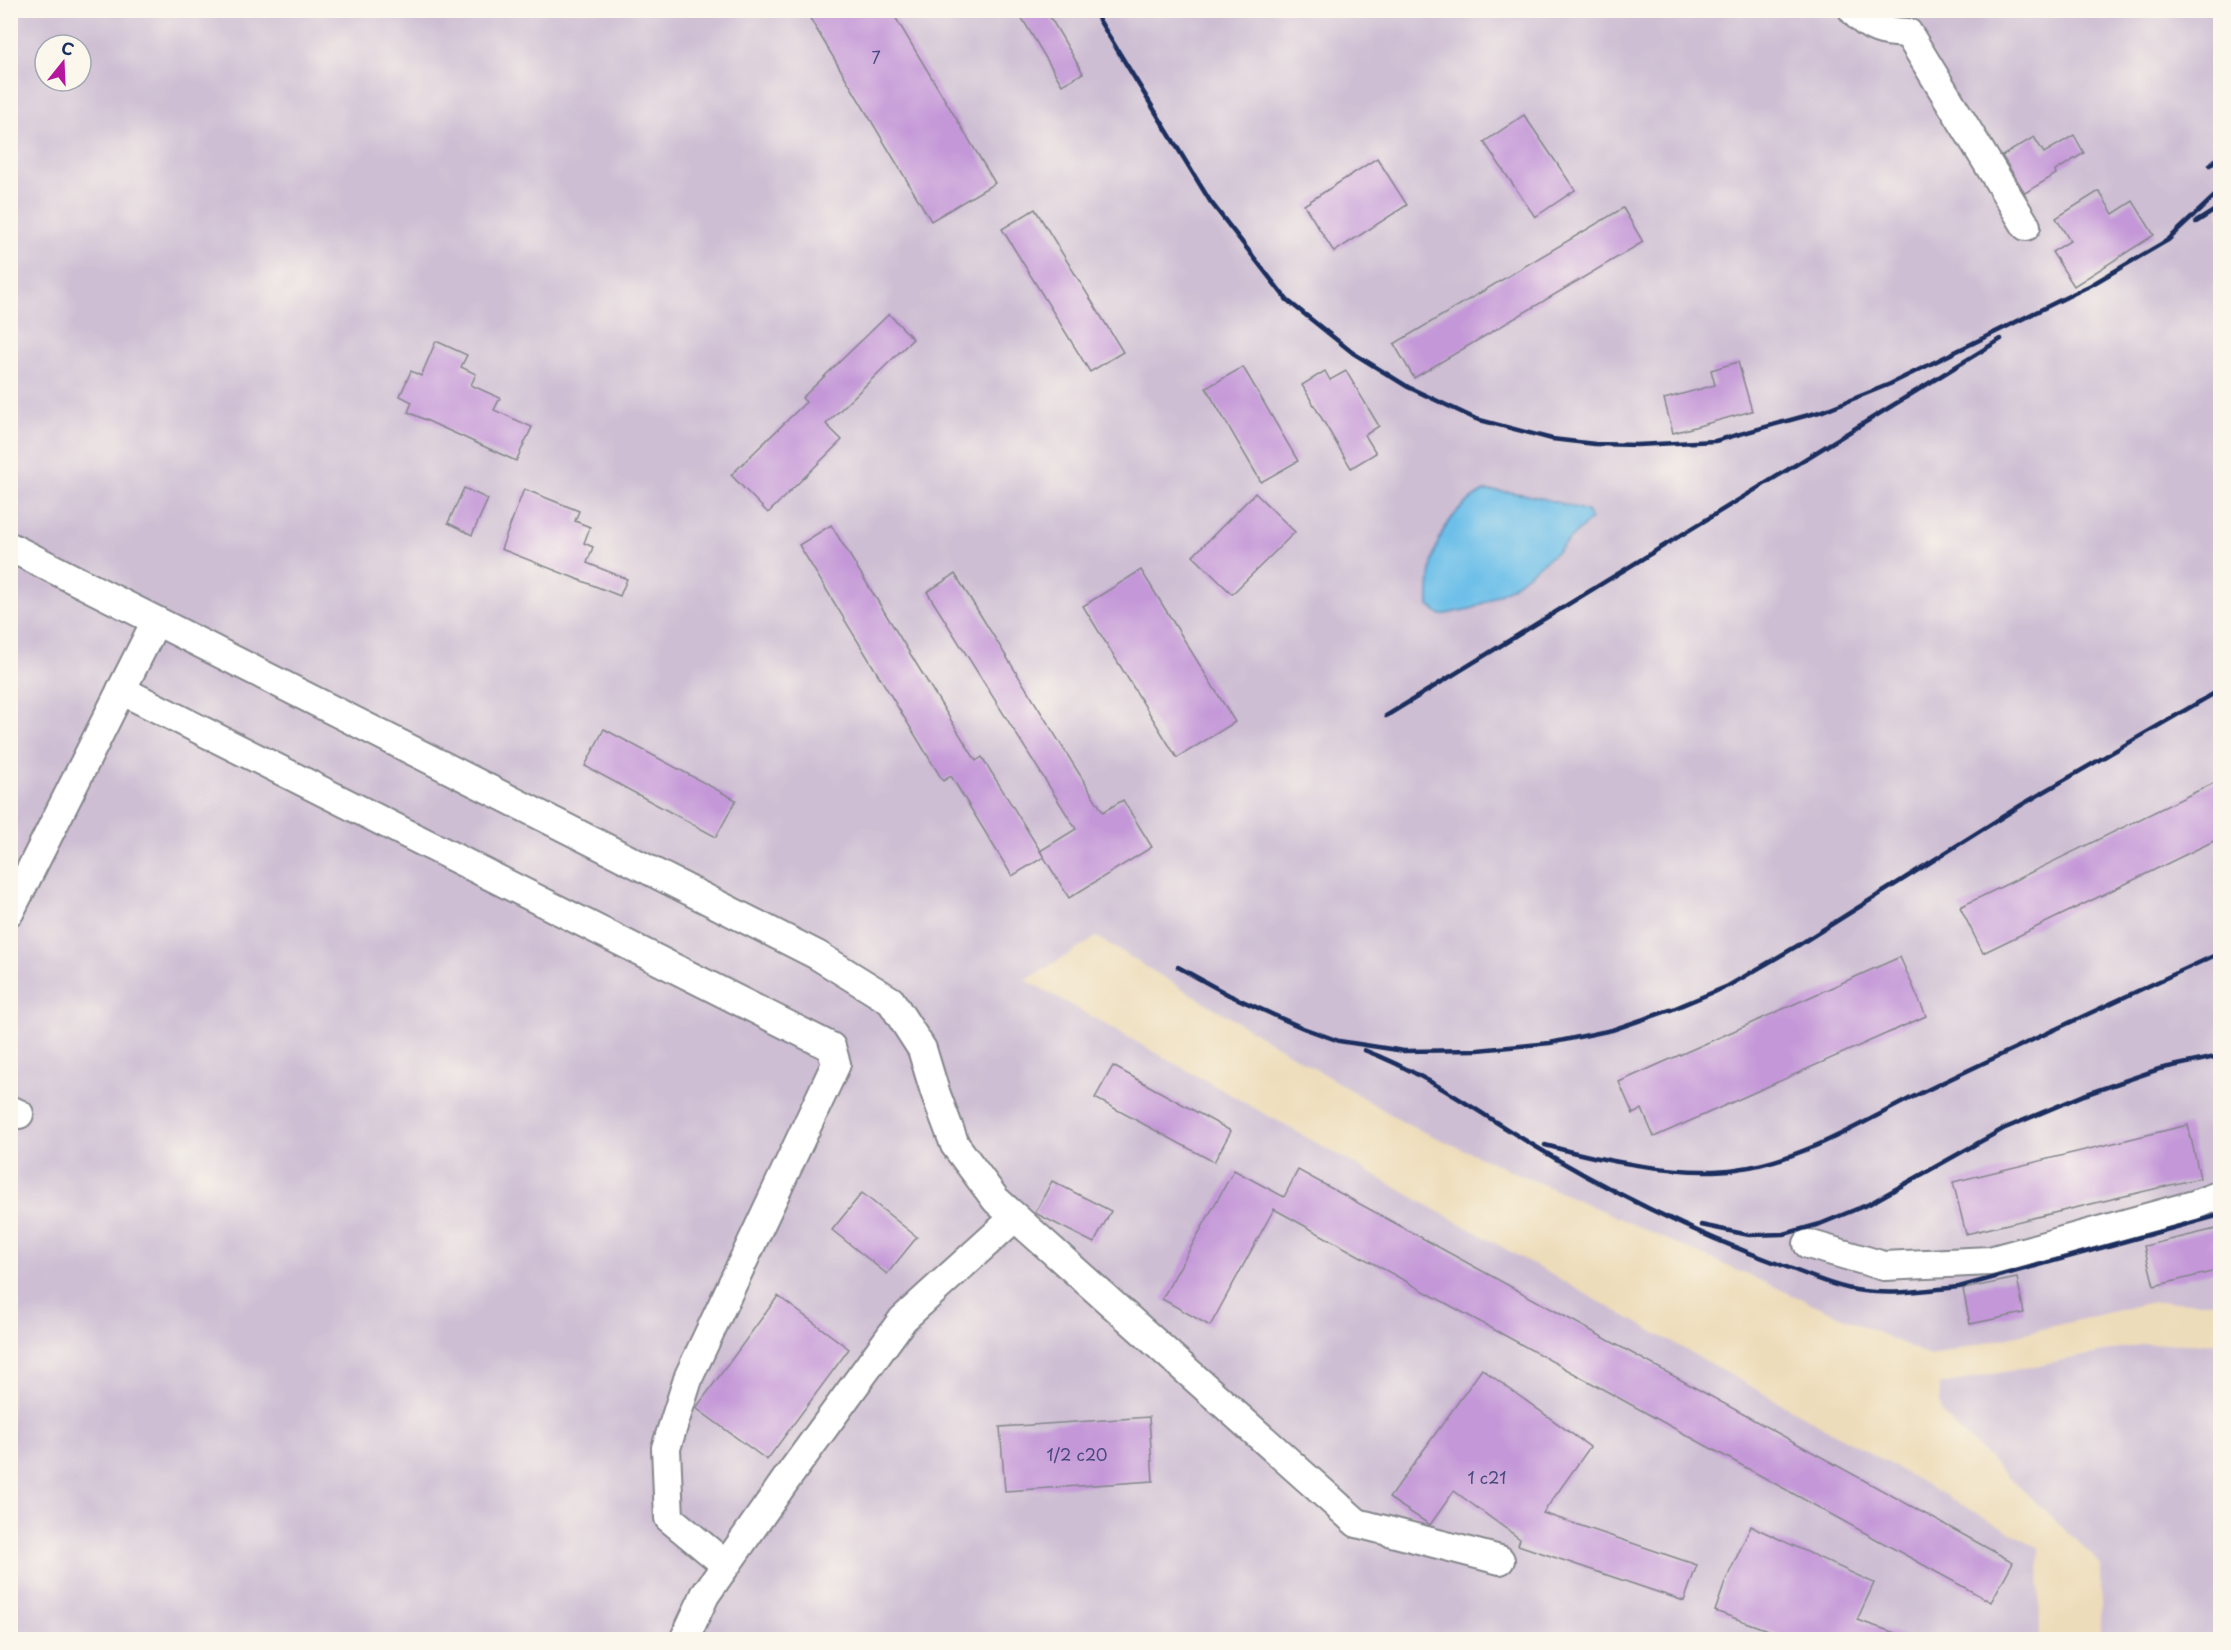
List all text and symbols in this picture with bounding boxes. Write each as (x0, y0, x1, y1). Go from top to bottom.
north arrow (33, 33, 93, 93)
text: С (59, 35, 77, 61)
house number: 7 (871, 45, 881, 69)
house number: 1/2 с20 (1046, 1442, 1108, 1466)
house number: 1 с21 (1467, 1465, 1507, 1489)

